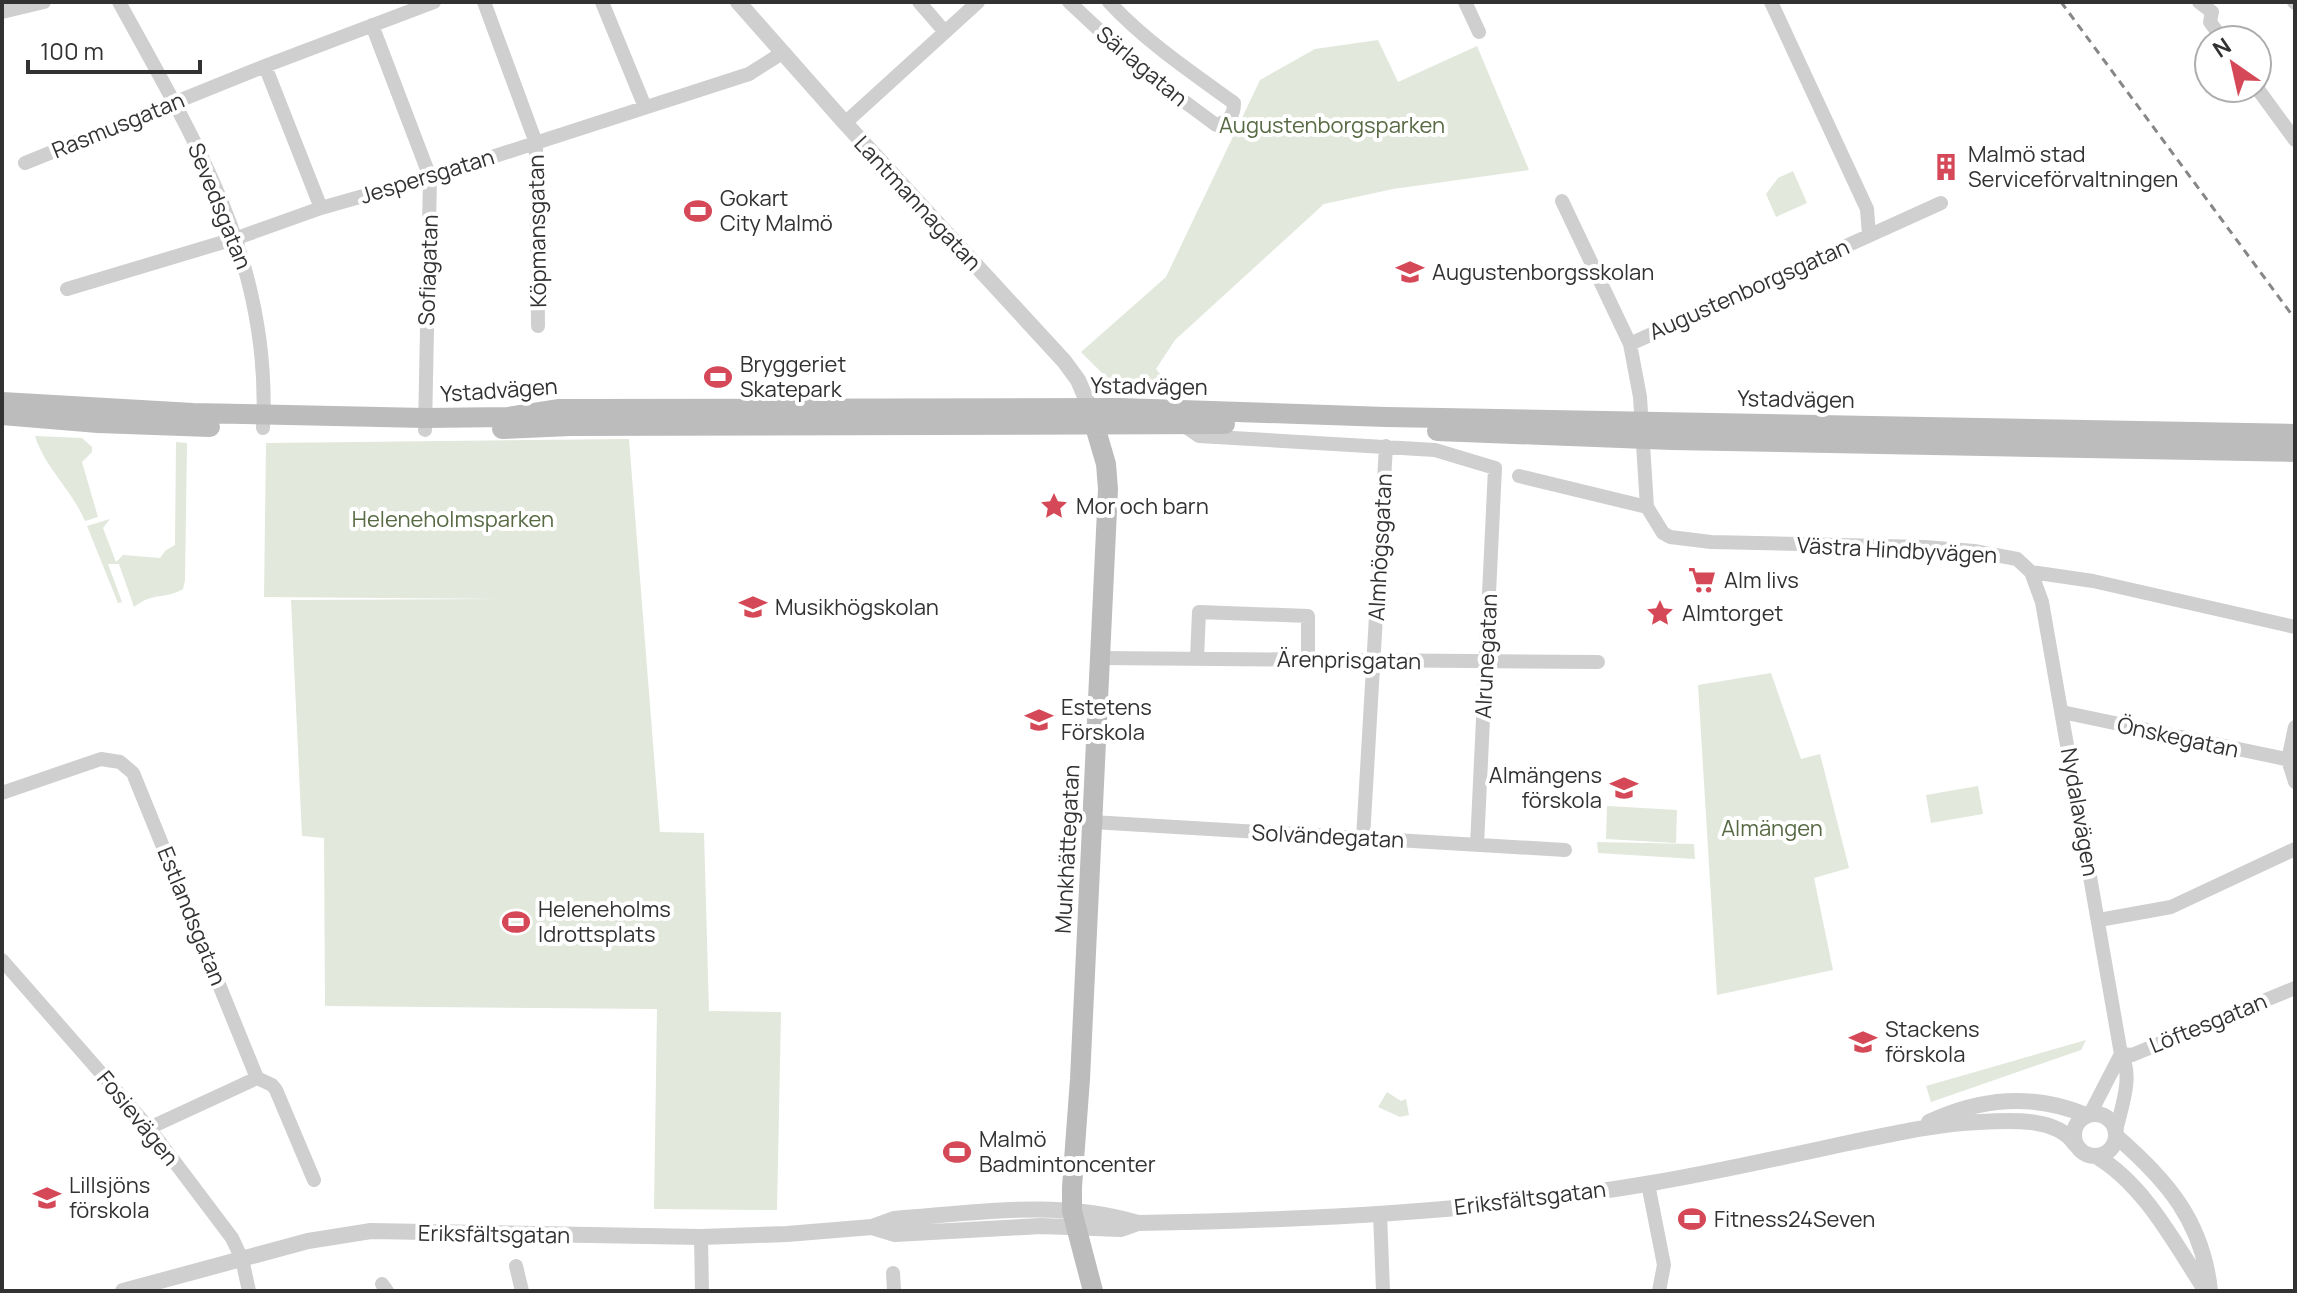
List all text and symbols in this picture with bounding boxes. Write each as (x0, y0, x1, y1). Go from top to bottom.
street label: Särlagatan (1090, 19, 1194, 113)
scale bar (28, 24, 200, 74)
north arrow (2193, 24, 2273, 104)
text: N (2207, 31, 2237, 64)
text: 100 m (40, 34, 104, 67)
street label: Rasmusgatan (47, 85, 189, 165)
park label: Augustenborgsparken (1219, 110, 1445, 140)
street label: Lantmannagatan (848, 129, 988, 277)
street label: Sevedsgatan (181, 138, 259, 274)
place label: Malmö stad Serviceförvaltningen (1968, 139, 2178, 194)
street label: Jespersgatan (356, 141, 498, 211)
building icon: Malmö stad Serviceförvaltningen (1931, 152, 1961, 182)
street label: Köpmansgatan (521, 154, 553, 308)
place label: Gokart City Malmö (720, 183, 833, 238)
sports icon: Gokart City Malmö (683, 196, 713, 226)
street label: Sofiagatan (411, 214, 445, 326)
street label: Augustenborgsgatan (1644, 231, 1854, 347)
school or university icon: Augustenborgsskolan (1395, 257, 1425, 287)
place label: Augustenborgsskolan (1432, 257, 1654, 287)
place label: Bryggeriet Skatepark (740, 349, 846, 404)
sports icon: Bryggeriet Skatepark (703, 362, 733, 392)
street label: Ystadvägen (1090, 370, 1208, 402)
street label: Ystadvägen (439, 371, 559, 409)
street label: Ystadvägen (1737, 383, 1855, 415)
street label: Almhögsgatan (1361, 472, 1399, 622)
place icon: Mor och barn (1039, 491, 1069, 521)
place label: Mor och barn (1076, 491, 1209, 521)
park label: Heleneholmsparken (352, 504, 554, 534)
street label: Västra Hindbyvägen (1796, 530, 1998, 570)
supermarket icon: Alm livs (1687, 565, 1717, 595)
place label: Alm livs (1724, 565, 1799, 595)
school or university icon: Musikhögskolan (738, 592, 768, 622)
place label: Musikhögskolan (775, 592, 939, 622)
street label: Alrunegatan (1468, 593, 1504, 719)
place icon: Almtorget (1645, 598, 1675, 628)
place label: Almtorget (1682, 598, 1783, 628)
street label: Ärenprisgatan (1277, 644, 1421, 676)
place label: Estetens Förskola (1061, 692, 1152, 747)
school or university icon: Estetens Förskola (1024, 705, 1054, 735)
street label: Önskegatan (2115, 709, 2241, 765)
street label: Nydalavägen (2054, 745, 2106, 879)
place label: Almängens förskola (1489, 760, 1602, 815)
street label: Munkhättegatan (1048, 764, 1086, 934)
school or university icon: Almängens förskola (1609, 773, 1639, 803)
park label: Almängen (1721, 813, 1823, 843)
street label: Solvändegatan (1251, 817, 1405, 855)
street label: Estlandsgatan (151, 842, 233, 990)
place label: Heleneholms Idrottsplats (538, 894, 671, 949)
sports icon: Heleneholms Idrottsplats (501, 907, 531, 937)
street label: Löftesgatan (2145, 986, 2271, 1060)
place label: Stackens förskola (1885, 1014, 1980, 1069)
school or university icon: Stackens förskola (1848, 1027, 1878, 1057)
street label: Fosievägen (90, 1064, 186, 1172)
place label: Malmö Badmintoncenter (979, 1124, 1156, 1179)
sports icon: Malmö Badmintoncenter (942, 1137, 972, 1167)
place label: Lillsjöns förskola (69, 1170, 150, 1225)
street label: Eriksfältsgatan (1453, 1174, 1607, 1222)
school or university icon: Lillsjöns förskola (32, 1183, 62, 1213)
sports icon: Fitness24Seven (1677, 1204, 1707, 1234)
place label: Fitness24Seven (1714, 1204, 1875, 1234)
street label: Eriksfältsgatan (418, 1218, 570, 1250)

